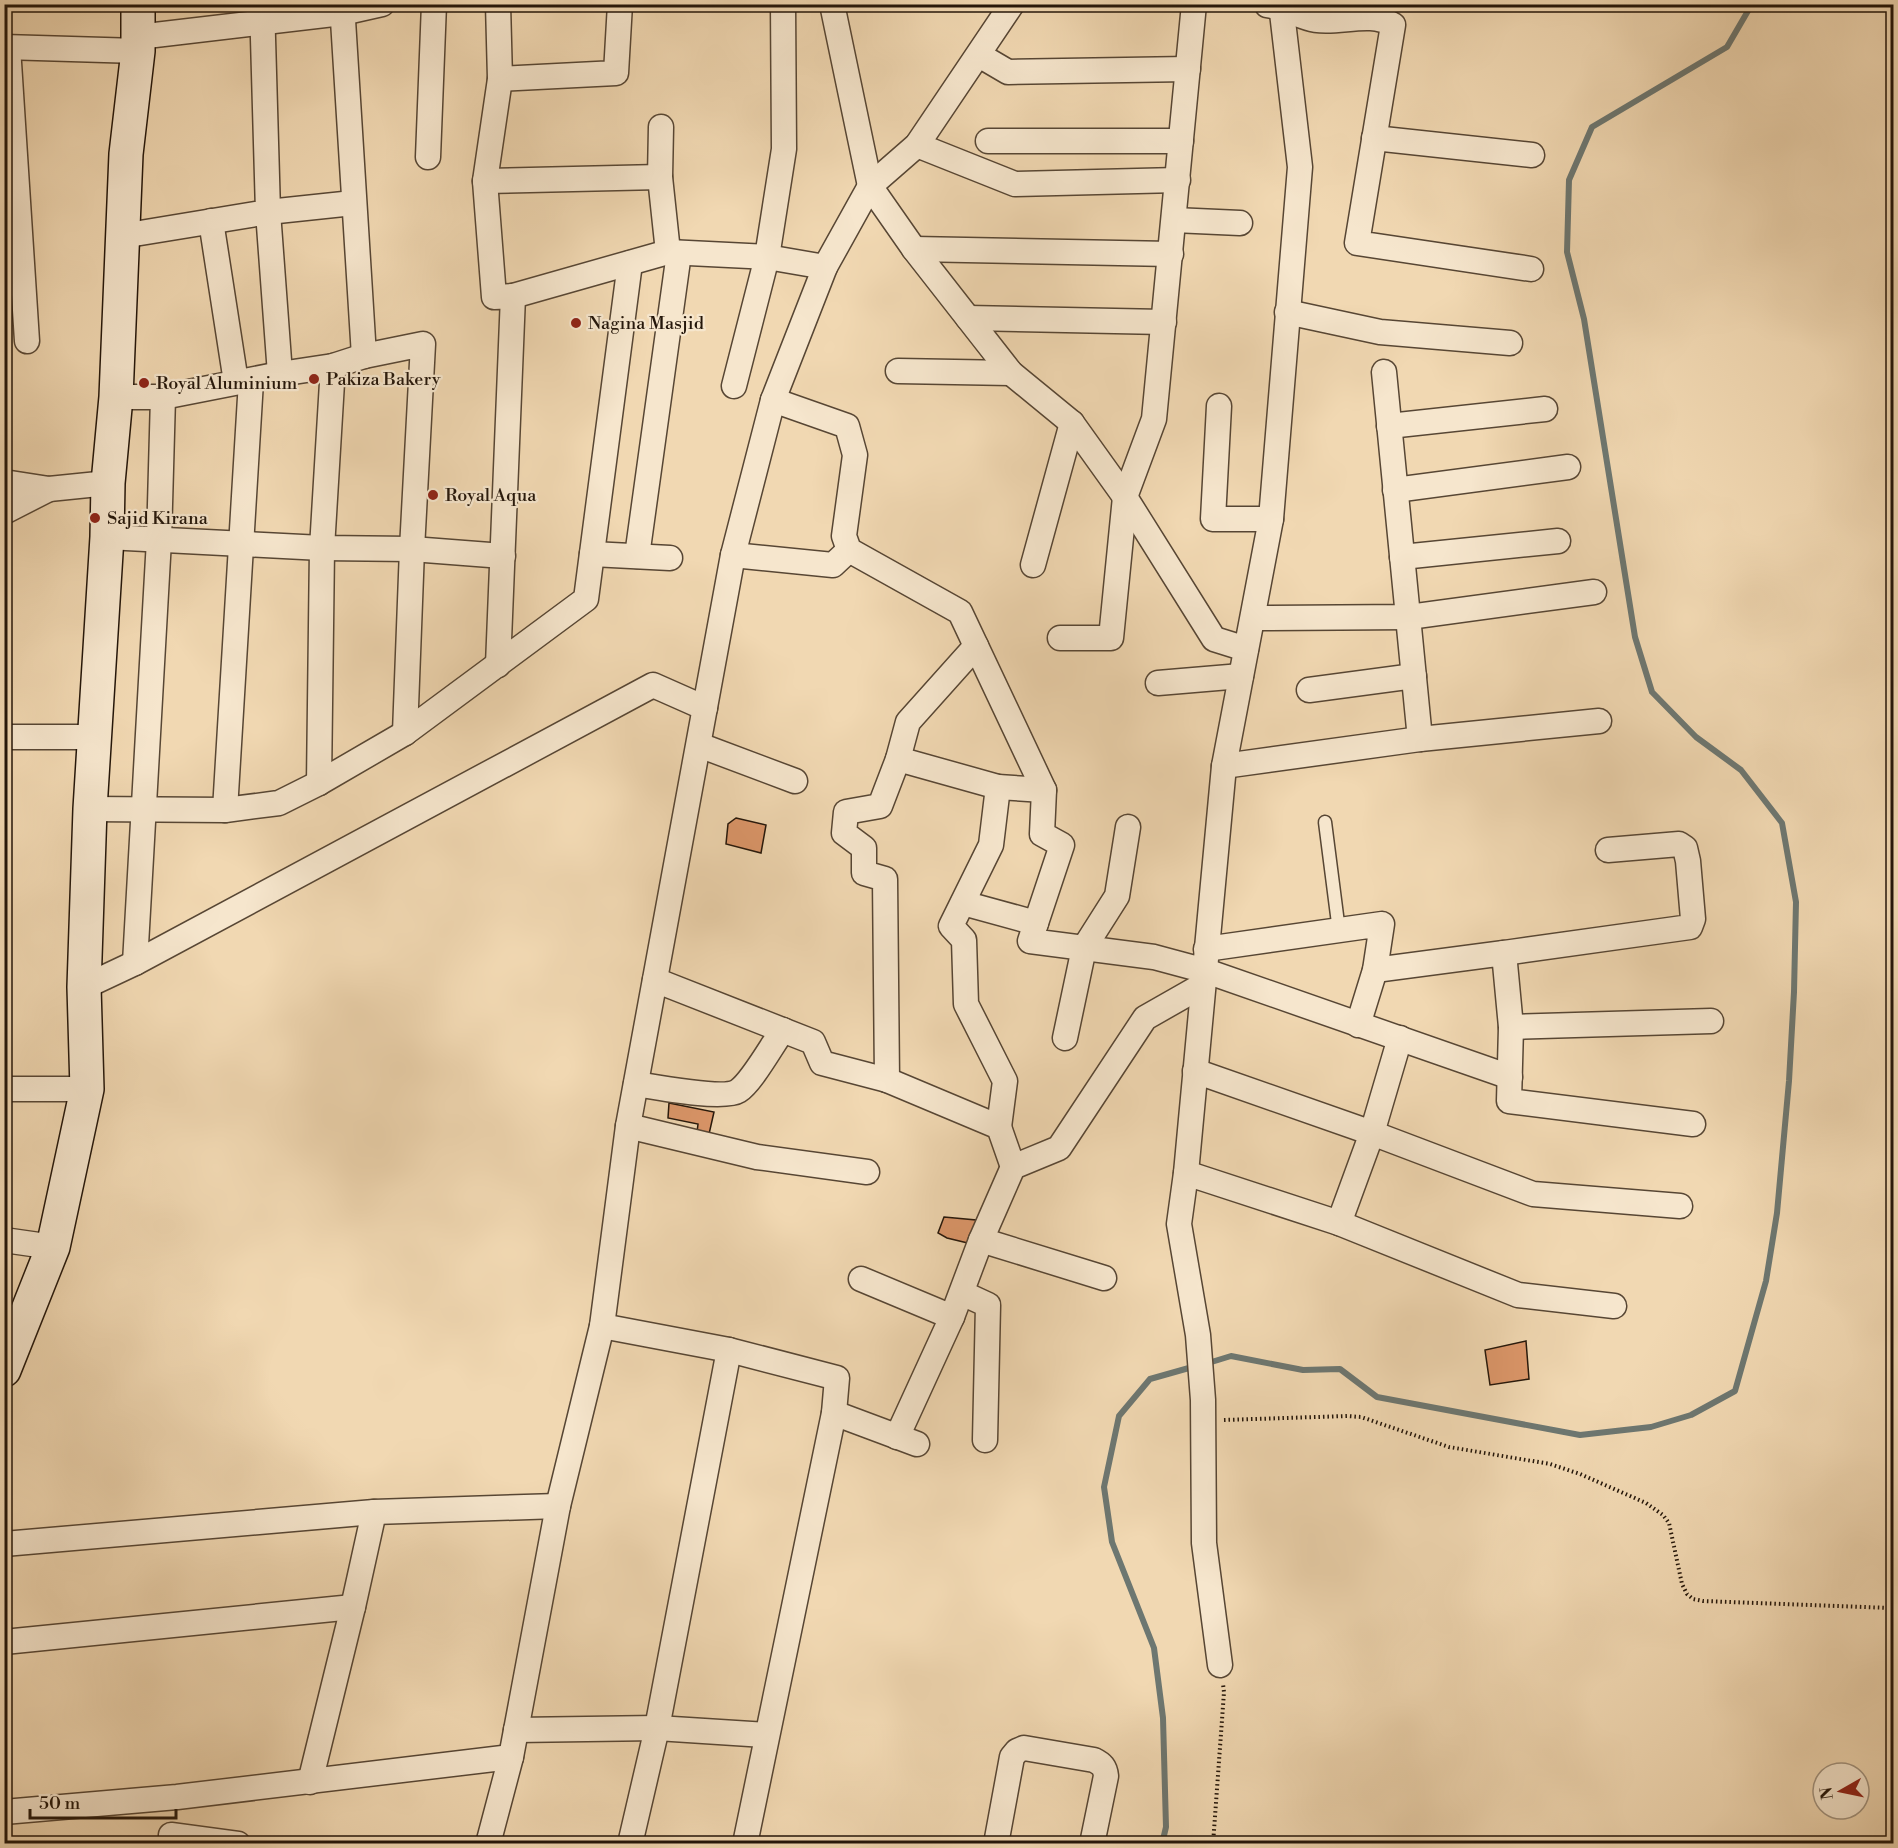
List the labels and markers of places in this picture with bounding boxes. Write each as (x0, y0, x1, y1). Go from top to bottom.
place label: Nagina Masjid (588, 312, 705, 335)
marker: Nagina Masjid (569, 316, 583, 330)
place label: Pakiza Bakery (326, 368, 441, 391)
place label: Royal Aluminium (156, 372, 297, 395)
marker: Pakiza Bakery (307, 372, 321, 386)
marker: Royal Aluminium (137, 376, 151, 390)
place label: Royal Aqua (445, 484, 537, 507)
marker: Royal Aqua (426, 488, 440, 502)
place label: Sajid Kirana (107, 507, 209, 530)
marker: Sajid Kirana (88, 511, 102, 525)

